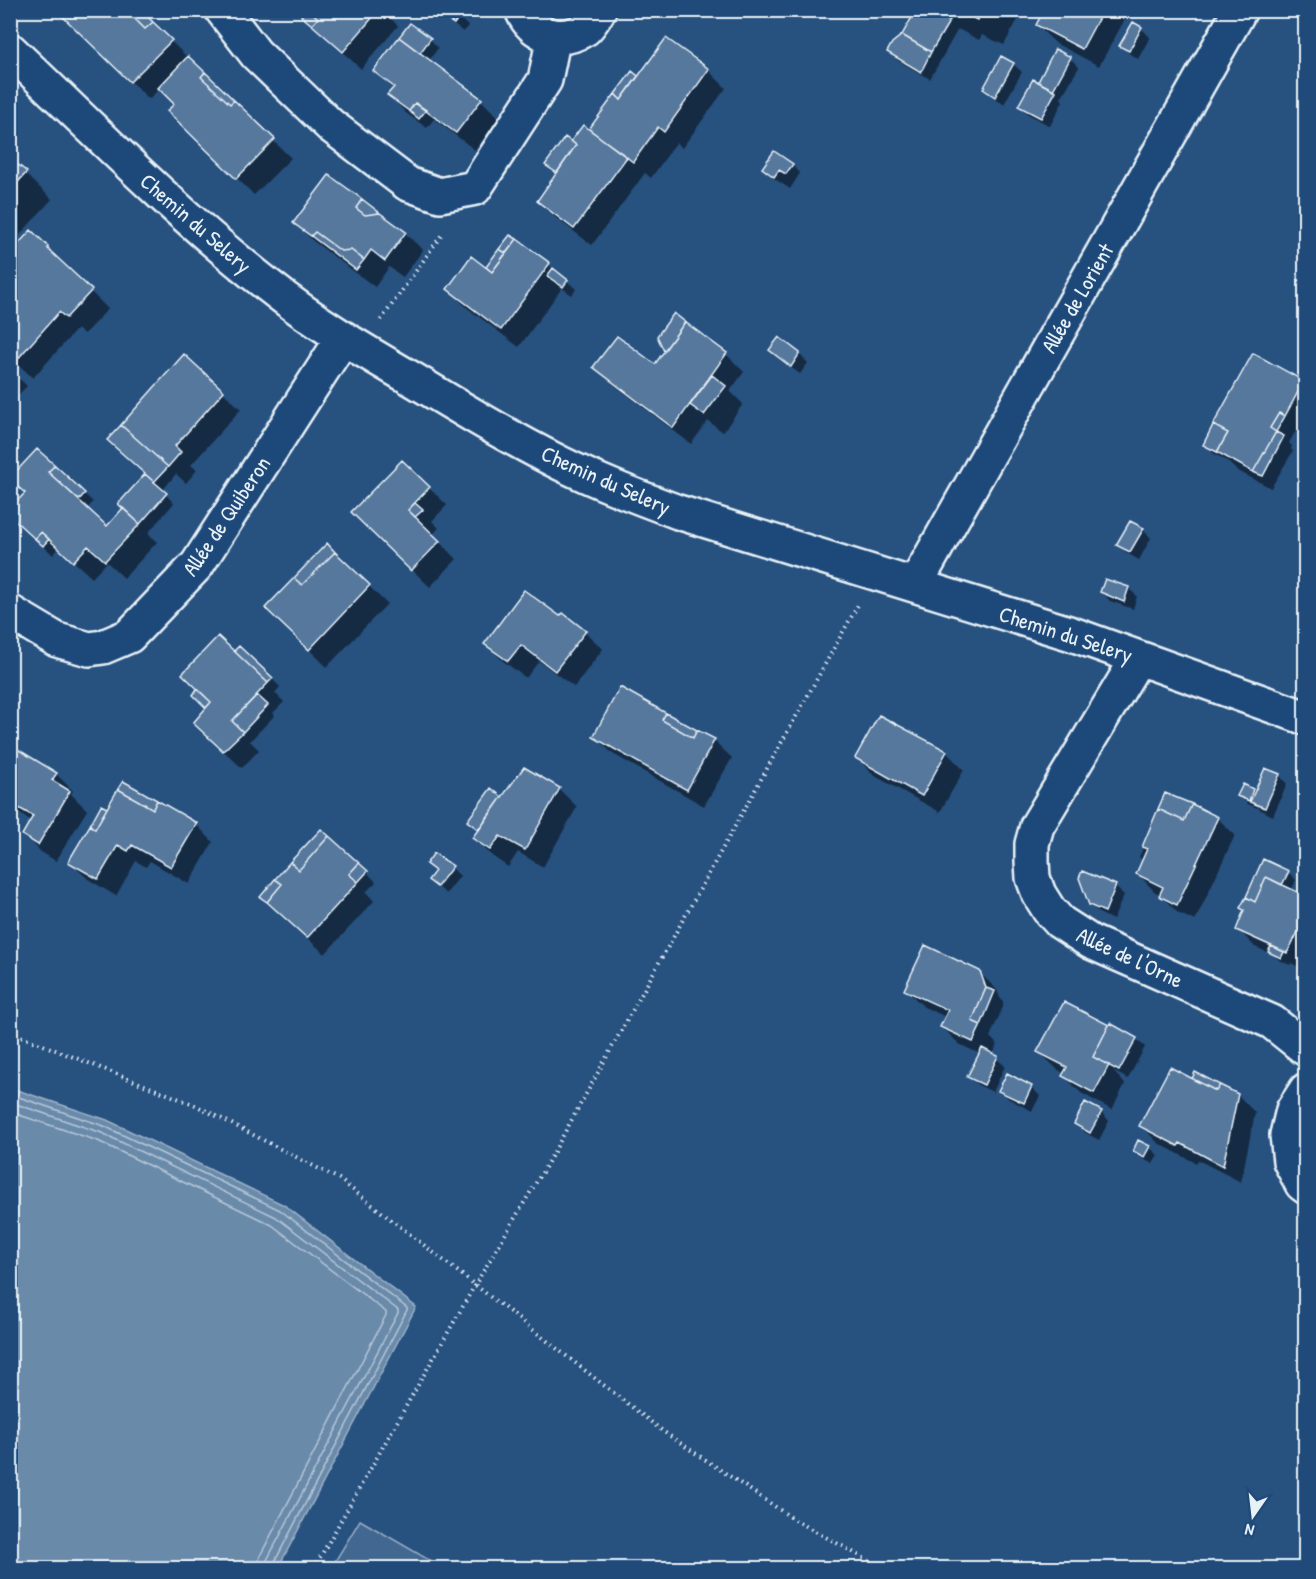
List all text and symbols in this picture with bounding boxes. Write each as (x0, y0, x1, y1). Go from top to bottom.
street label: Chemin du Selery (134, 166, 258, 280)
street label: Allée de Lorient (1034, 237, 1121, 358)
street label: Chemin du Selery (537, 438, 675, 522)
street label: Allée de Quiberon (175, 450, 277, 582)
street label: Chemin du Selery (995, 598, 1137, 670)
street label: Allée de l'Orne (1072, 919, 1188, 995)
north arrow (1223, 1486, 1283, 1546)
text: N (1242, 1519, 1256, 1542)

